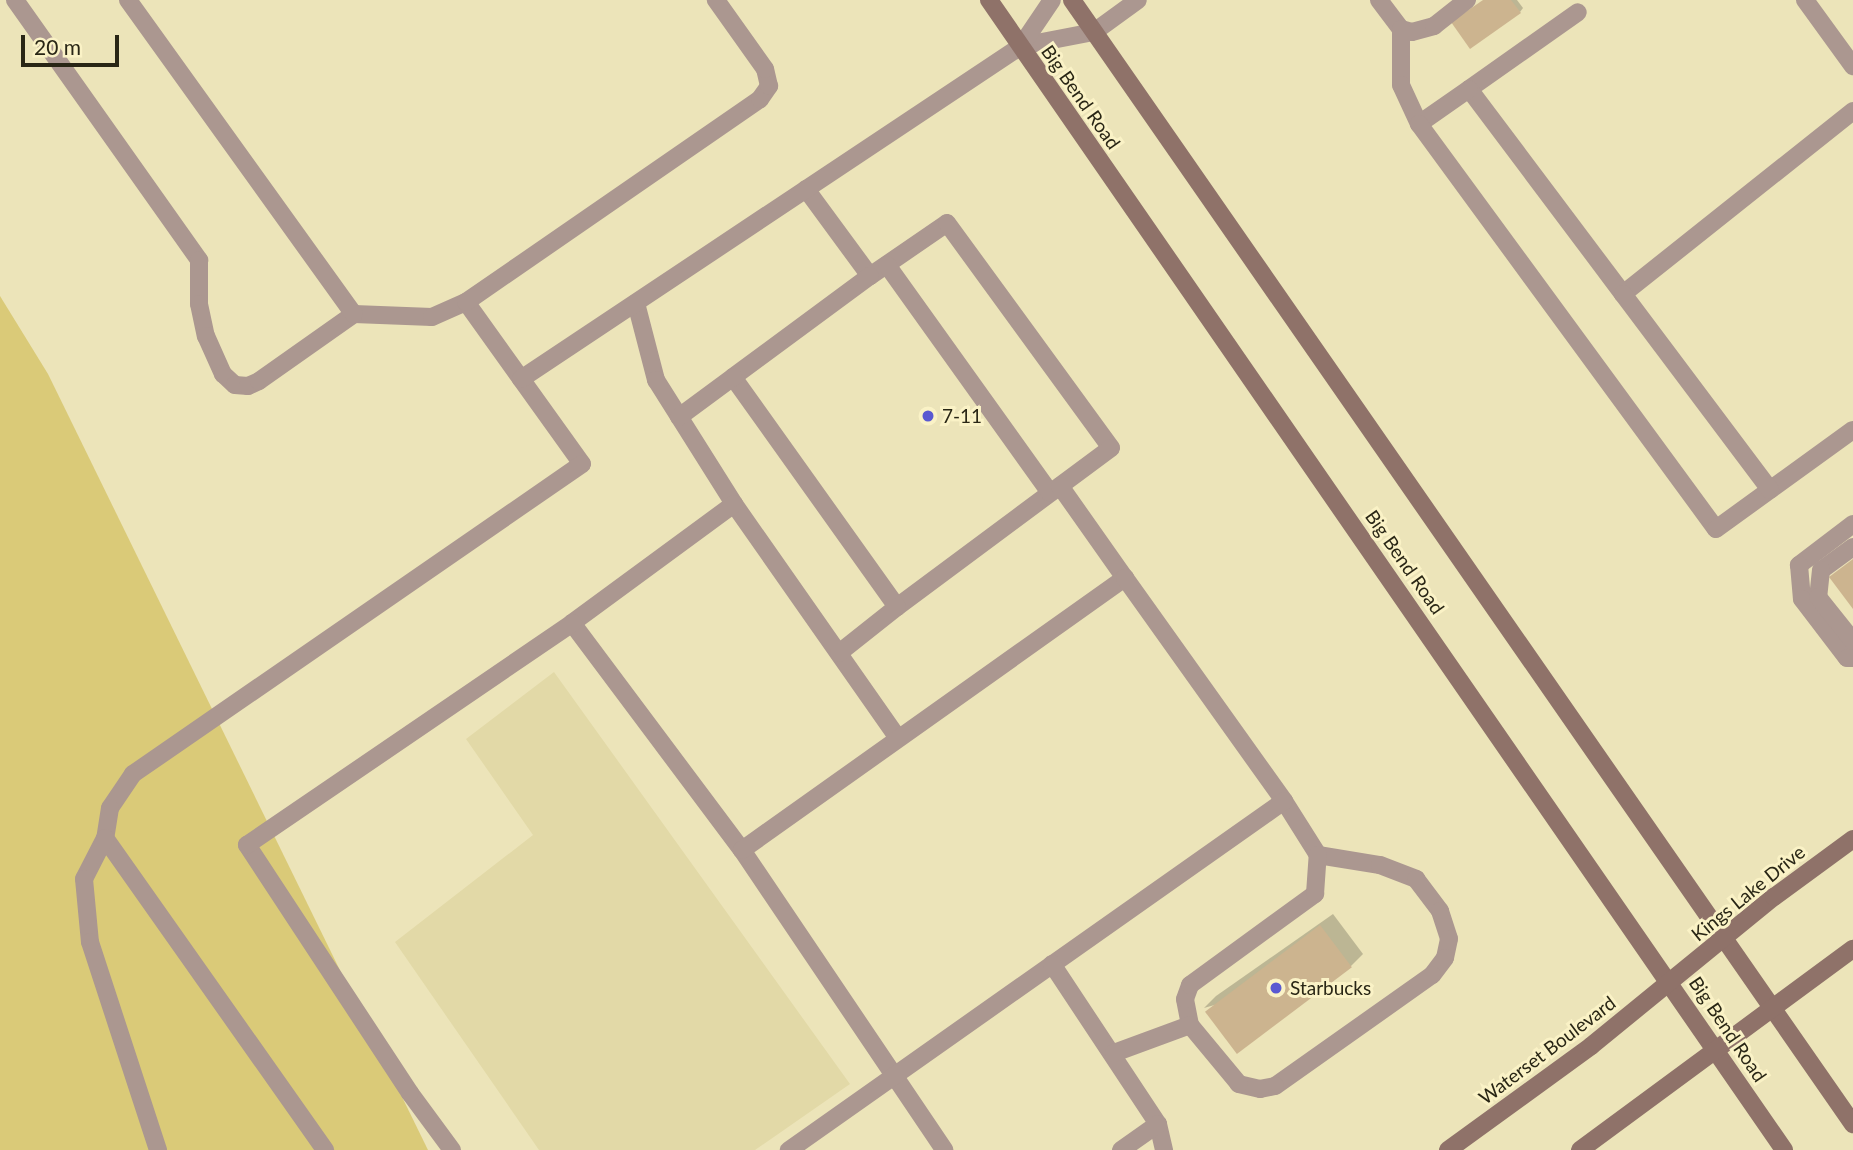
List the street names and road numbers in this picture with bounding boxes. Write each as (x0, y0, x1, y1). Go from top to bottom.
street label: Big Bend Road (1037, 41, 1125, 153)
street label: Big Bend Road (1361, 506, 1449, 618)
street label: Kings Lake Drive (1687, 840, 1809, 946)
street label: Big Bend Road (1684, 972, 1772, 1086)
street label: Waterset Boulevard (1474, 991, 1620, 1109)

